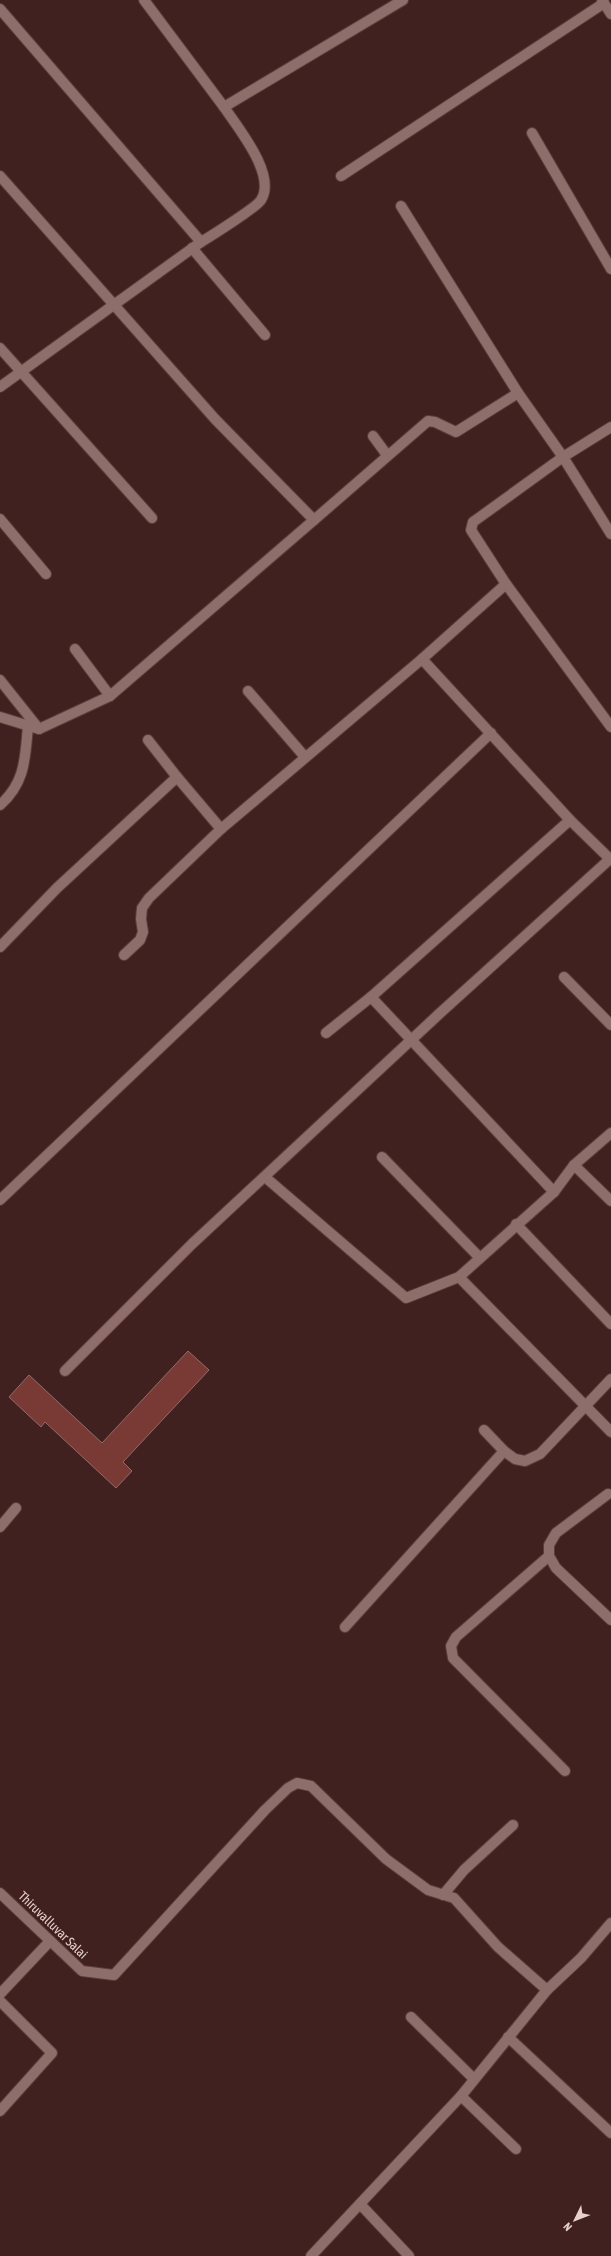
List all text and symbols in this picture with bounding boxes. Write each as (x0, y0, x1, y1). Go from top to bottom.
street label: Thiruvalluvar Salai (15, 1888, 91, 1962)
north arrow (555, 2200, 595, 2240)
text: N (561, 2220, 574, 2233)

